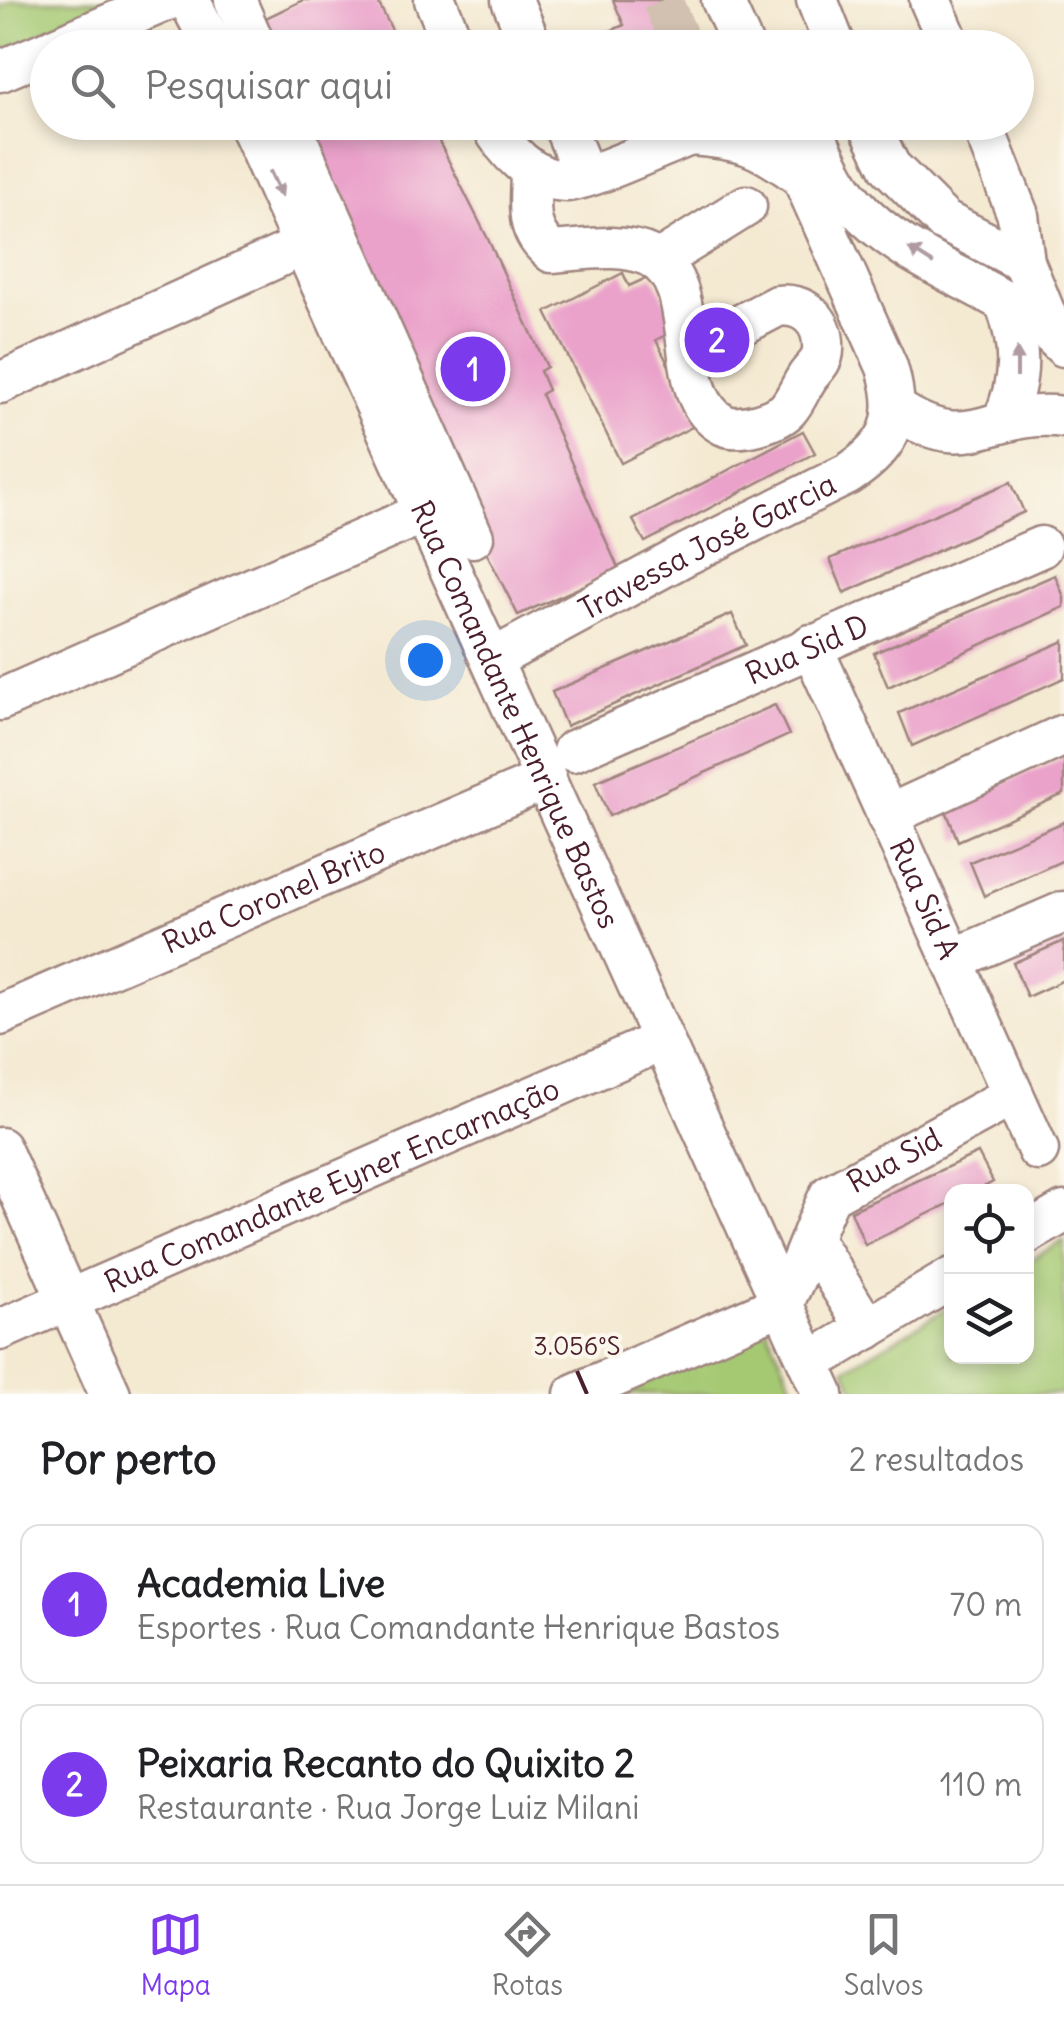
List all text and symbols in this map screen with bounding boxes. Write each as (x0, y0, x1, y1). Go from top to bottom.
search box (30, 30, 1034, 140)
icon: search (65, 58, 120, 113)
text: Pesquisar aqui (145, 62, 393, 109)
one-way arrow (268, 170, 285, 199)
one-way arrow (907, 248, 935, 265)
pin: 2 (684, 302, 750, 378)
pin: 1 (440, 332, 506, 406)
one-way arrow (1009, 346, 1025, 378)
street label: Travessa José Garcia (572, 464, 842, 628)
street label: Rua Comandante Henrique Bastos (403, 495, 629, 934)
street label: Rua Sid D (740, 606, 874, 693)
your location (400, 635, 451, 686)
street label: Rua Coronel Brito (156, 832, 391, 962)
street label: Rua Sid A (881, 832, 969, 965)
street label: Rua Comandante Eyner Encarnação (99, 1069, 565, 1301)
street label: Rua Sid (840, 1119, 948, 1201)
map controls (944, 1184, 1034, 1364)
button: locate (944, 1184, 1034, 1274)
button: layers (944, 1274, 1034, 1364)
text: 3.056°S (534, 1330, 620, 1362)
text: Por perto (40, 1433, 217, 1485)
text: 2 resultados (849, 1439, 1024, 1480)
text: Academia Live (137, 1560, 385, 1607)
text: 1 (68, 1584, 81, 1625)
text: 70 m (950, 1584, 1022, 1625)
text: Esportes · Rua Comandante Henrique Bastos (137, 1607, 780, 1648)
text: Peixaria Recanto do Quixito 2 (137, 1740, 635, 1787)
text: 2 (66, 1764, 83, 1805)
text: 110 m (940, 1764, 1022, 1805)
text: Restaurante · Rua Jorge Luiz Milani (137, 1787, 639, 1828)
tab: Mapa (140, 1907, 211, 2003)
tab: Rotas (492, 1907, 563, 2003)
tab: Salvos (844, 1907, 924, 2003)

